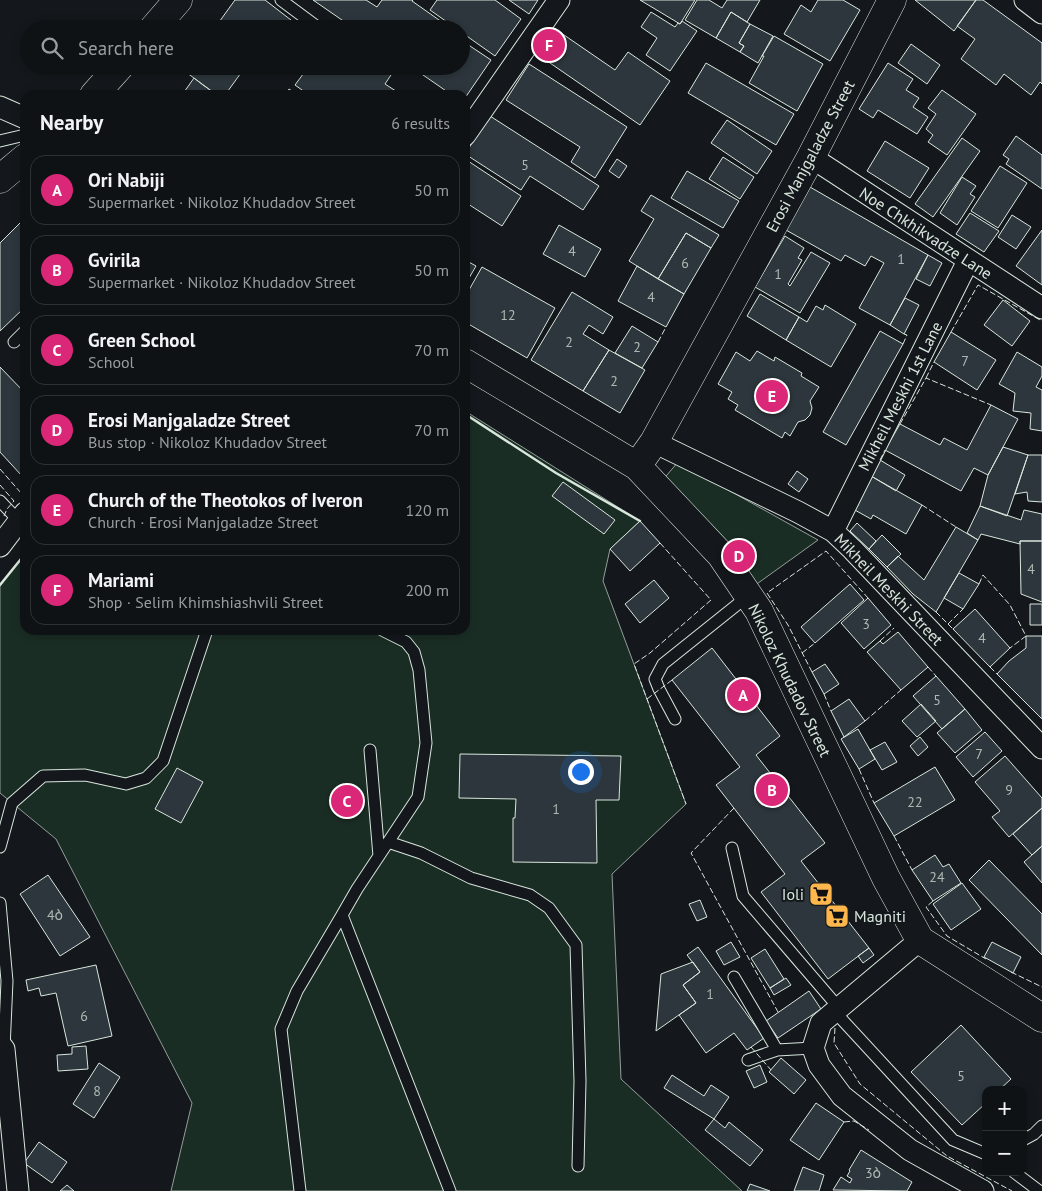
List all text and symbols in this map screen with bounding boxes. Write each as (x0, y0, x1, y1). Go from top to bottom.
search box (20, 20, 470, 75)
pin: F (533, 26, 565, 64)
icon: search (38, 34, 66, 62)
text: Search here (78, 36, 174, 60)
street label: Erosi Manjgaladze Street (761, 76, 859, 235)
text: Nearby (40, 109, 103, 136)
text: 6 results (391, 113, 450, 133)
house number: 5 (521, 156, 529, 174)
text: Ori Nabiji (88, 168, 165, 192)
text: A (52, 180, 62, 200)
text: 50 m (414, 180, 449, 200)
street label: Noe Chkhikvadze Lane (856, 183, 996, 283)
text: Supermarket · Nikoloz Khudadov Street (88, 192, 356, 212)
house number: 4 (568, 242, 576, 260)
text: Gvirila (88, 248, 141, 272)
house number: 1 (897, 250, 905, 268)
house number: 6 (681, 254, 689, 272)
text: B (52, 260, 62, 280)
text: 50 m (414, 260, 449, 280)
house number: 1 (774, 265, 782, 283)
text: Supermarket · Nikoloz Khudadov Street (88, 272, 356, 292)
house number: 4 (647, 288, 655, 306)
house number: 12 (500, 306, 516, 324)
street label: Mikheil Meskhi 1st Lane (854, 318, 946, 474)
text: Green School (88, 328, 195, 352)
house number: 2 (565, 333, 573, 351)
house number: 2 (633, 338, 641, 356)
text: C (53, 340, 61, 360)
text: 70 m (414, 340, 449, 360)
text: School (88, 352, 134, 372)
house number: 7 (961, 352, 969, 370)
house number: 2 (610, 372, 618, 390)
pin: E (756, 377, 788, 415)
text: Erosi Manjgaladze Street (88, 408, 290, 432)
text: D (52, 420, 62, 440)
text: 70 m (414, 420, 449, 440)
text: Bus stop · Nikoloz Khudadov Street (88, 432, 327, 452)
text: Church of the Theotokos of Iveron (88, 488, 363, 512)
text: E (53, 500, 61, 520)
text: 120 m (406, 500, 449, 520)
text: Church · Erosi Manjgaladze Street (88, 512, 318, 532)
street label: Mikheil Meskhi Street (830, 529, 948, 650)
pin: D (723, 537, 755, 575)
house number: 4 (1027, 560, 1035, 578)
text: Mariami (88, 568, 154, 592)
text: F (53, 580, 61, 600)
text: 200 m (406, 580, 449, 600)
text: Shop · Selim Khimshiashvili Street (88, 592, 323, 612)
street label: Nikoloz Khudadov Street (744, 600, 836, 760)
house number: 3 (862, 615, 870, 633)
house number: 4 (978, 629, 986, 647)
pin: A (727, 676, 759, 714)
house number: 5 (933, 691, 941, 709)
house number: 7 (975, 745, 983, 763)
your location (568, 759, 594, 785)
pin: B (756, 771, 788, 809)
house number: 9 (1005, 781, 1013, 799)
pin: C (331, 782, 363, 820)
house number: 22 (907, 793, 923, 811)
house number: 1 (552, 800, 560, 818)
house number: 24 (929, 868, 945, 886)
supermarket icon: Ioli (808, 881, 834, 907)
place label: Ioli (782, 884, 804, 904)
supermarket icon: Magniti (824, 903, 850, 929)
house number: 4ბ (47, 906, 63, 924)
place label: Magniti (854, 906, 906, 926)
house number: 1 (706, 985, 714, 1003)
house number: 6 (80, 1007, 88, 1025)
house number: 5 (957, 1067, 965, 1085)
house number: 8 (93, 1082, 101, 1100)
map controls (982, 1086, 1027, 1176)
button: + (982, 1086, 1027, 1131)
button: − (982, 1131, 1027, 1176)
house number: 3ბ (865, 1164, 881, 1182)

